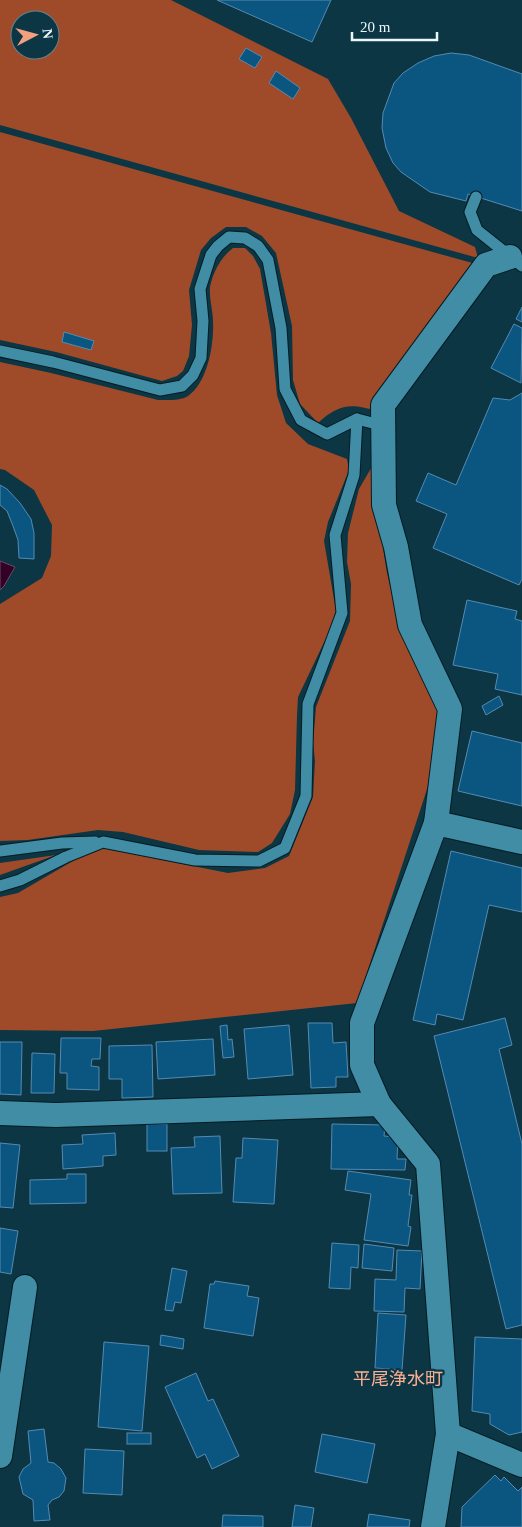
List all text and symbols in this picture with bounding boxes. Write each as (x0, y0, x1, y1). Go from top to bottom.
north arrow (10, 10, 60, 60)
scale bar (352, 10, 437, 42)
text: 20 m (360, 19, 391, 35)
text: N (39, 28, 55, 40)
district label: 平尾浄水町 (353, 1369, 443, 1389)

